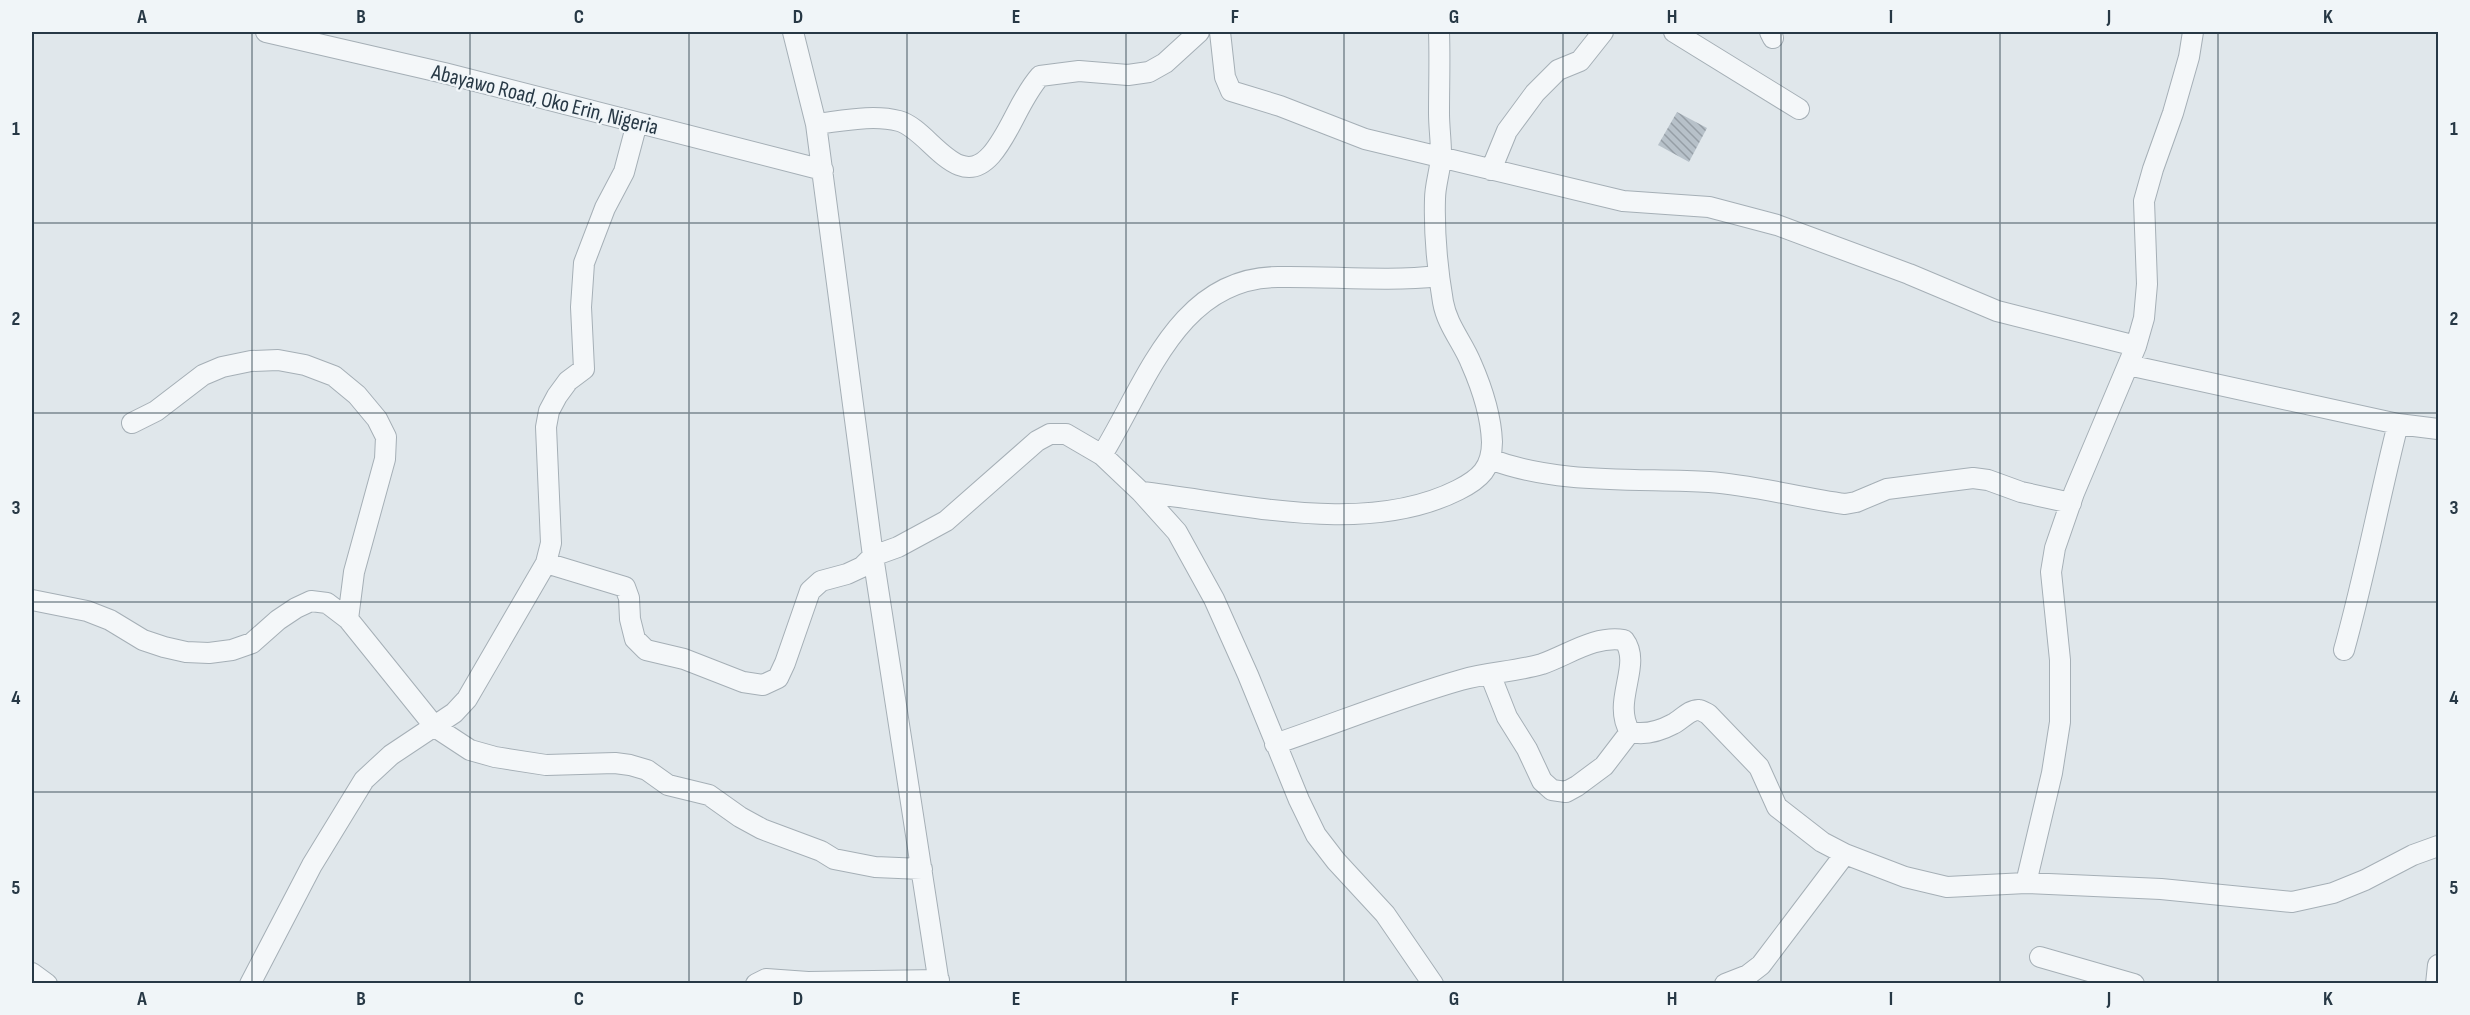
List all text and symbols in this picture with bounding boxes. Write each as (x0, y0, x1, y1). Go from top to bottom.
text: A (136, 5, 147, 29)
text: B (356, 5, 366, 29)
text: C (574, 5, 584, 29)
text: D (793, 5, 803, 29)
text: E (1012, 5, 1020, 29)
text: F (1231, 5, 1239, 29)
text: G (1449, 5, 1459, 29)
text: H (1667, 5, 1677, 29)
text: I (1889, 5, 1893, 29)
text: J (2106, 5, 2111, 29)
text: K (2323, 5, 2333, 29)
street label: Abayawo Road, Oko Erin, Nigeria (428, 59, 661, 141)
text: 1 (12, 117, 20, 141)
text: 1 (2450, 117, 2458, 141)
text: 2 (12, 307, 20, 331)
text: 2 (2450, 307, 2458, 331)
text: 3 (12, 496, 21, 520)
text: 3 (2450, 496, 2459, 520)
text: 4 (11, 686, 21, 710)
text: 4 (2449, 686, 2459, 710)
text: 5 (12, 876, 21, 900)
text: 5 (2450, 876, 2459, 900)
text: A (136, 987, 147, 1011)
text: B (356, 987, 366, 1011)
text: C (574, 987, 584, 1011)
text: D (793, 987, 803, 1011)
text: E (1012, 987, 1020, 1011)
text: F (1231, 987, 1239, 1011)
text: G (1449, 987, 1459, 1011)
text: H (1667, 987, 1677, 1011)
text: I (1889, 987, 1893, 1011)
text: J (2106, 987, 2111, 1011)
text: K (2323, 987, 2333, 1011)

